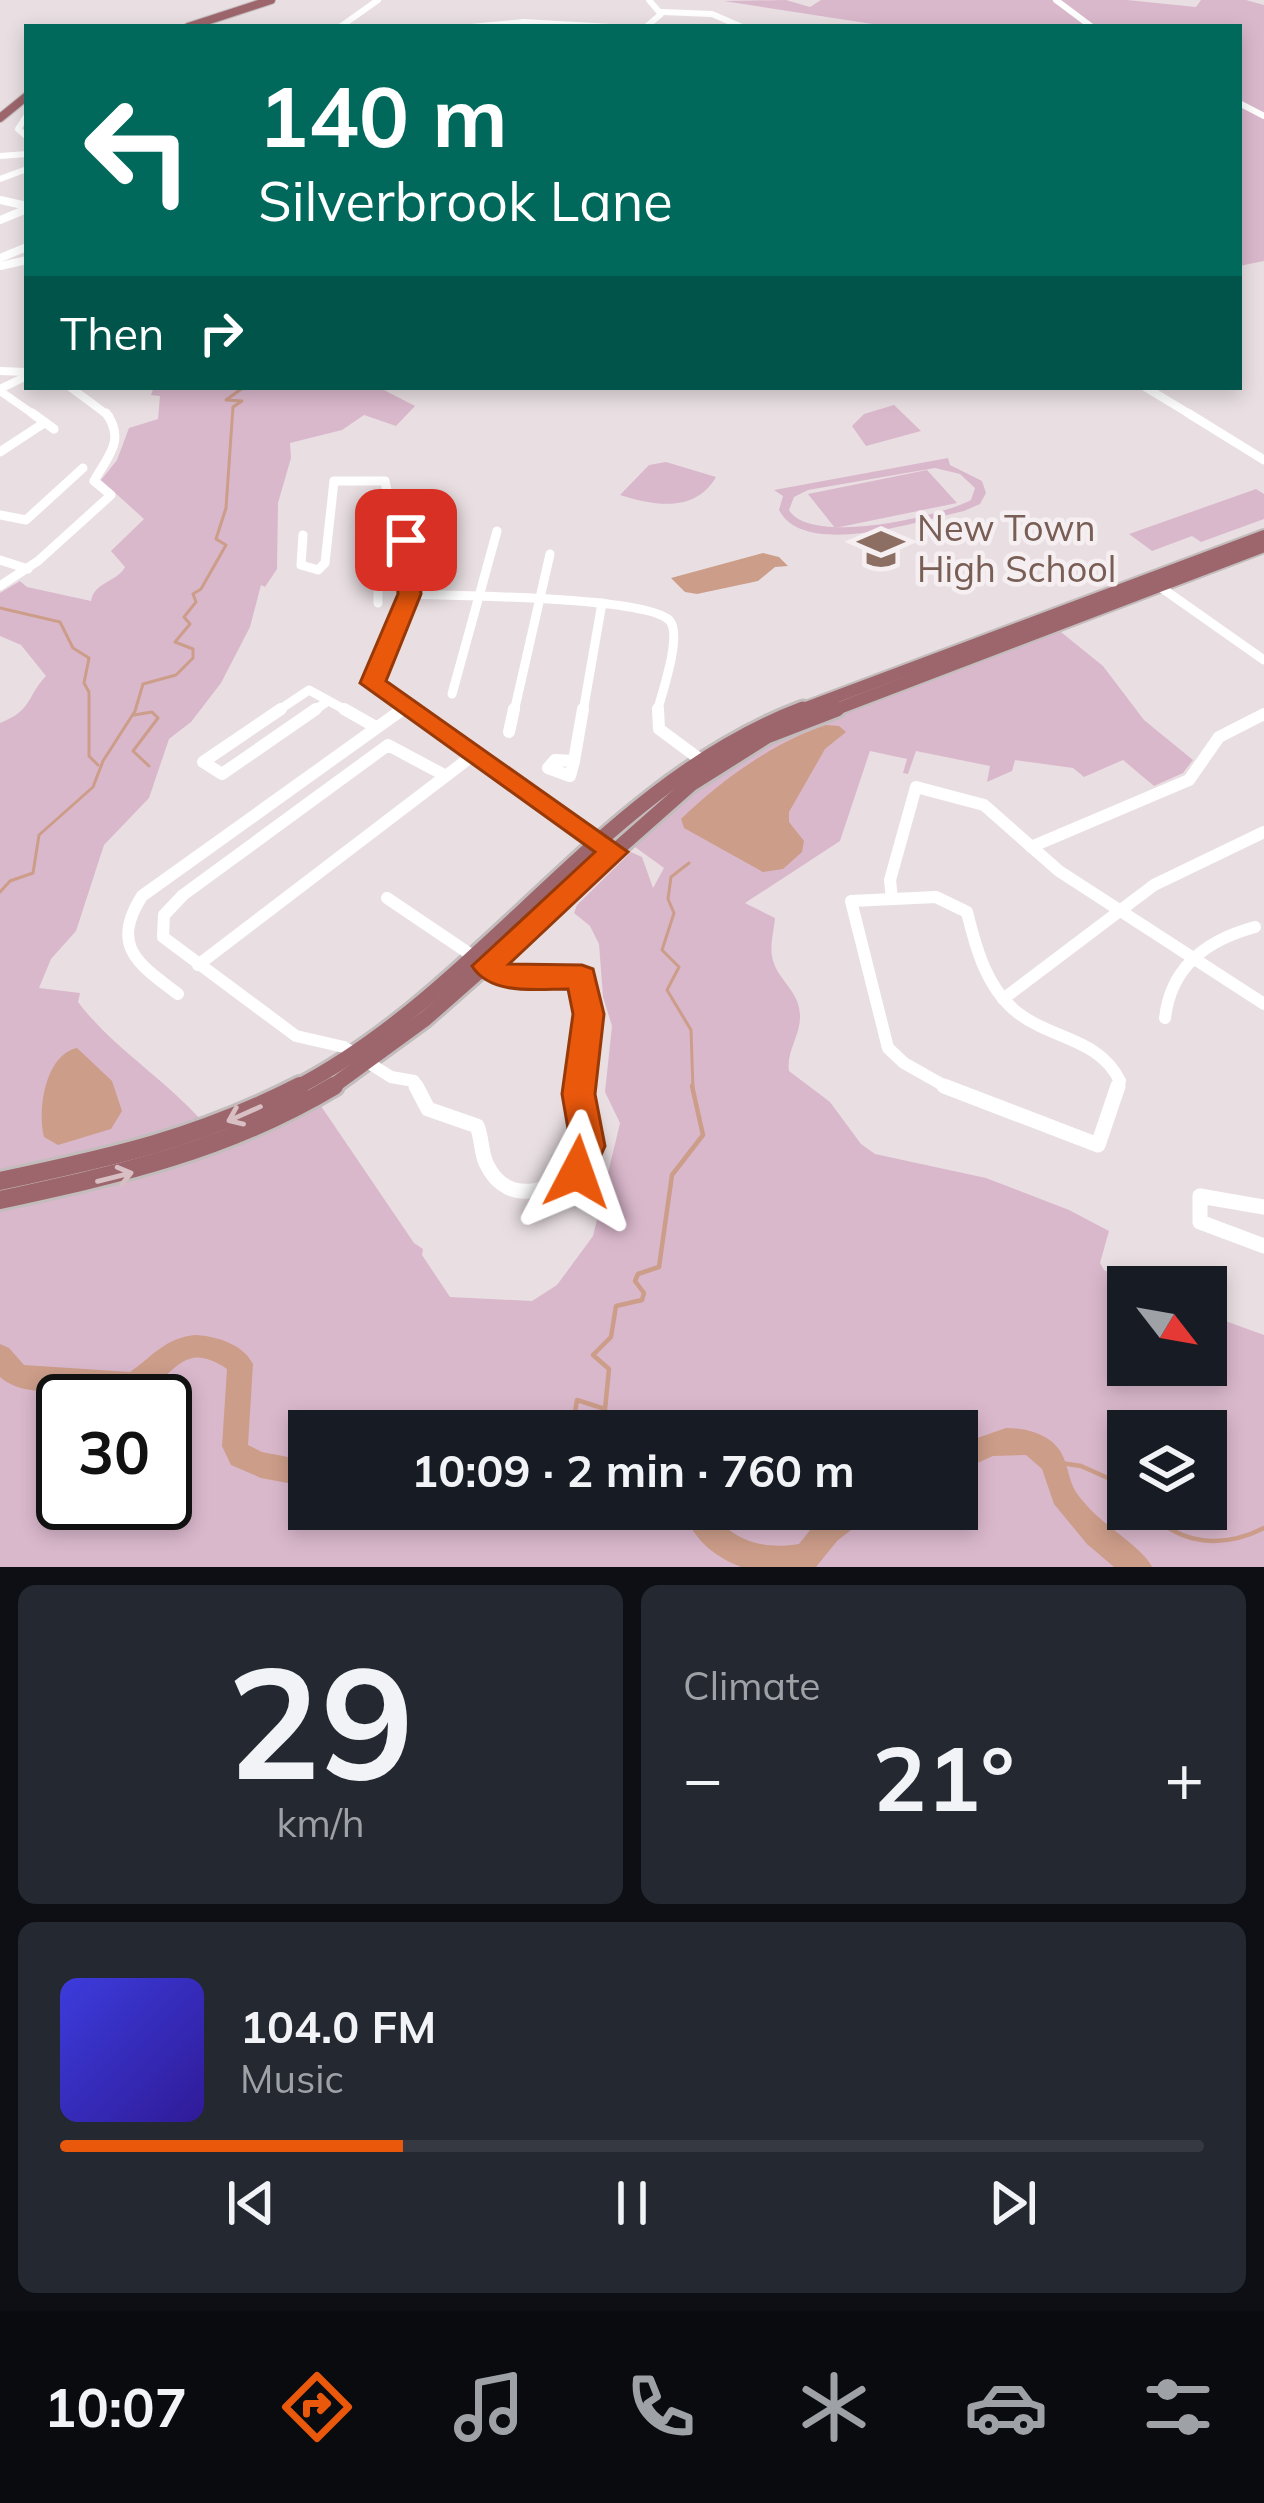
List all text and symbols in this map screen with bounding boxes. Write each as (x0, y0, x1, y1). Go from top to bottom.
text: 140 m (258, 63, 508, 168)
icon: left (60, 72, 216, 228)
text: Silverbrook Lane (258, 167, 673, 235)
icon: right (188, 300, 254, 366)
text: Then (60, 305, 164, 361)
pin (355, 489, 457, 591)
place label: New Town High School (917, 505, 1116, 591)
icon: arrive (373, 507, 439, 573)
school or university icon: New Town High School (856, 524, 906, 574)
one-way arrow (227, 1104, 263, 1126)
position arrow (514, 1109, 640, 1235)
one-way arrow (95, 1165, 133, 1187)
north arrow (1107, 1266, 1227, 1386)
map controls (1107, 1266, 1227, 1530)
speed limit sign: 30 (36, 1374, 192, 1530)
button: layers (1107, 1410, 1227, 1530)
text: 10:09 · 2 min · 760 m (411, 1442, 855, 1498)
text: 29 (227, 1622, 414, 1818)
text: Climate (683, 1661, 821, 1710)
text: 21° (872, 1721, 1015, 1834)
text: − (683, 1736, 723, 1819)
text: + (1164, 1736, 1204, 1819)
text: km/h (276, 1798, 365, 1847)
text: 104.0 FM (240, 1998, 436, 2054)
text: Music (240, 2054, 344, 2103)
icon: previous (218, 2170, 284, 2236)
icon: pause (599, 2170, 665, 2236)
icon: next (980, 2170, 1046, 2236)
icon: directions (275, 2365, 359, 2449)
icon: music (447, 2365, 531, 2449)
icon: phone (619, 2365, 703, 2449)
icon: climate (792, 2365, 876, 2449)
icon: car (964, 2365, 1048, 2449)
icon: filters (1136, 2365, 1220, 2449)
text: 10:07 (44, 2373, 187, 2441)

